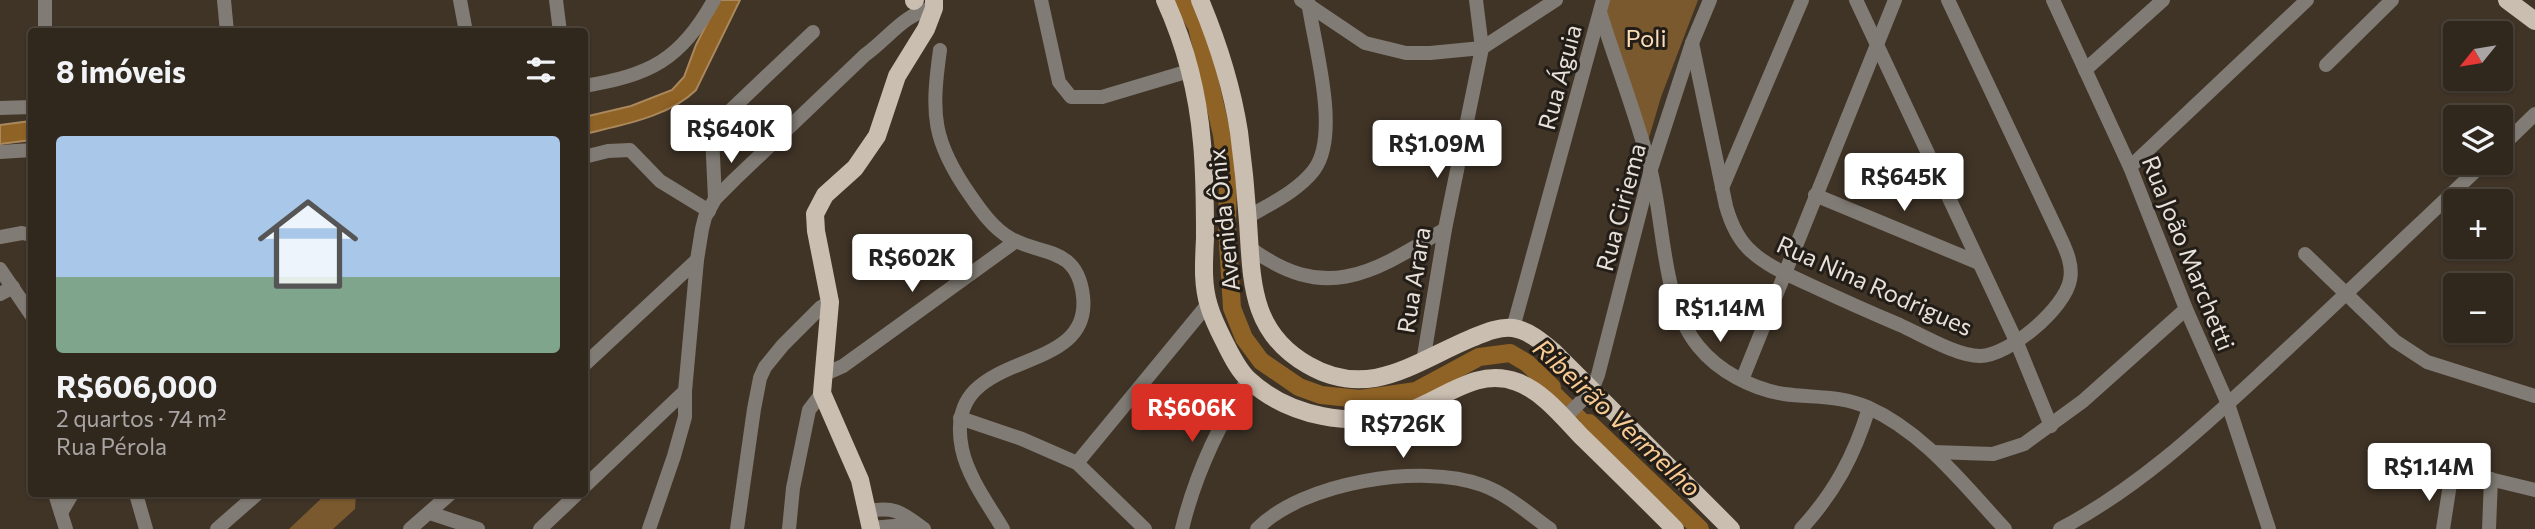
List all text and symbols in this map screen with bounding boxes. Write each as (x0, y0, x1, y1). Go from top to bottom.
street label: Rua Águia (1531, 21, 1587, 133)
north arrow (2443, 21, 2513, 91)
map controls (2443, 21, 2513, 343)
park label: Poli (1625, 23, 1667, 52)
icon: filters (522, 51, 560, 89)
text: 8 imóveis (56, 52, 186, 89)
button: layers (2443, 105, 2513, 175)
pin: R$640K (674, 106, 788, 165)
text: R$640K (687, 114, 775, 142)
pin: R$1.09M (1372, 120, 1502, 180)
text: R$1.09M (1389, 129, 1485, 157)
street label: Rua Ciriema (1589, 140, 1651, 274)
street label: Avenida Ônix (1201, 147, 1245, 293)
street label: Rua João Marchetti (2137, 151, 2241, 355)
pin: R$645K (1847, 154, 1961, 213)
text: R$645K (1861, 162, 1947, 190)
icon: home (245, 181, 371, 307)
button: + (2443, 189, 2513, 259)
street label: Rua Arara (1390, 225, 1436, 335)
street label: Rua Nina Rodrigues (1773, 229, 1977, 341)
pin: R$602K (855, 234, 969, 294)
text: R$602K (868, 243, 956, 271)
button: − (2443, 273, 2513, 343)
pin: R$1.14M (1655, 284, 1785, 344)
text: R$1.14M (1675, 293, 1765, 321)
water label: Ribeirão Vermelho (1528, 331, 1708, 503)
text: R$606,000 (56, 367, 217, 404)
pin: R$606K (1135, 384, 1249, 444)
text: R$606K (1148, 393, 1236, 421)
pin: R$726K (1346, 400, 1460, 460)
text: 2 quartos · 74 m² (56, 404, 226, 432)
text: R$726K (1361, 409, 1445, 437)
text: Rua Pérola (56, 432, 167, 460)
pin: R$1.14M (2364, 444, 2494, 503)
text: R$1.14M (2384, 452, 2474, 480)

